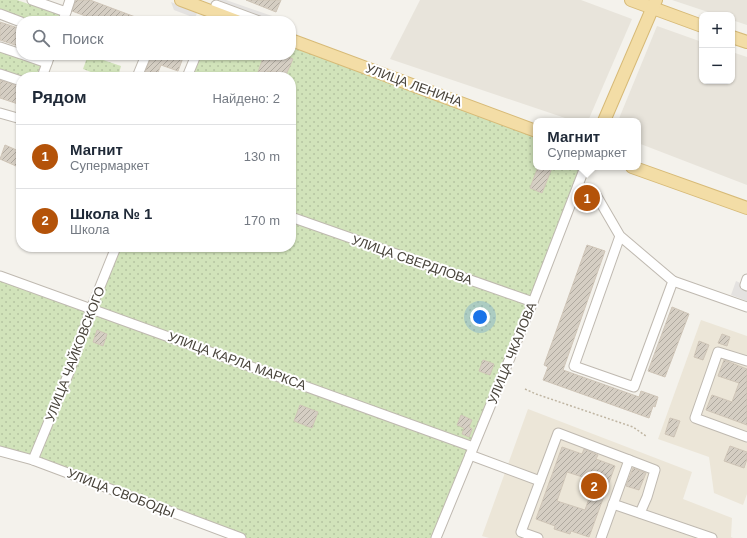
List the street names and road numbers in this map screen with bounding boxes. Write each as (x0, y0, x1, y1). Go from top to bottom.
street label: УЛИЦА ЛЕНИНА (364, 61, 465, 110)
street label: УЛИЦА СВЕРДЛОВА (350, 232, 475, 288)
street label: УЛИЦА ЧАЙКОВСКОГО (42, 284, 108, 424)
street label: УЛИЦА ЧКАЛОВА (485, 300, 539, 406)
street label: УЛИЦА КАРЛА МАРКСА (166, 329, 308, 393)
street label: УЛИЦА СВОБОДЫ (65, 466, 177, 520)

